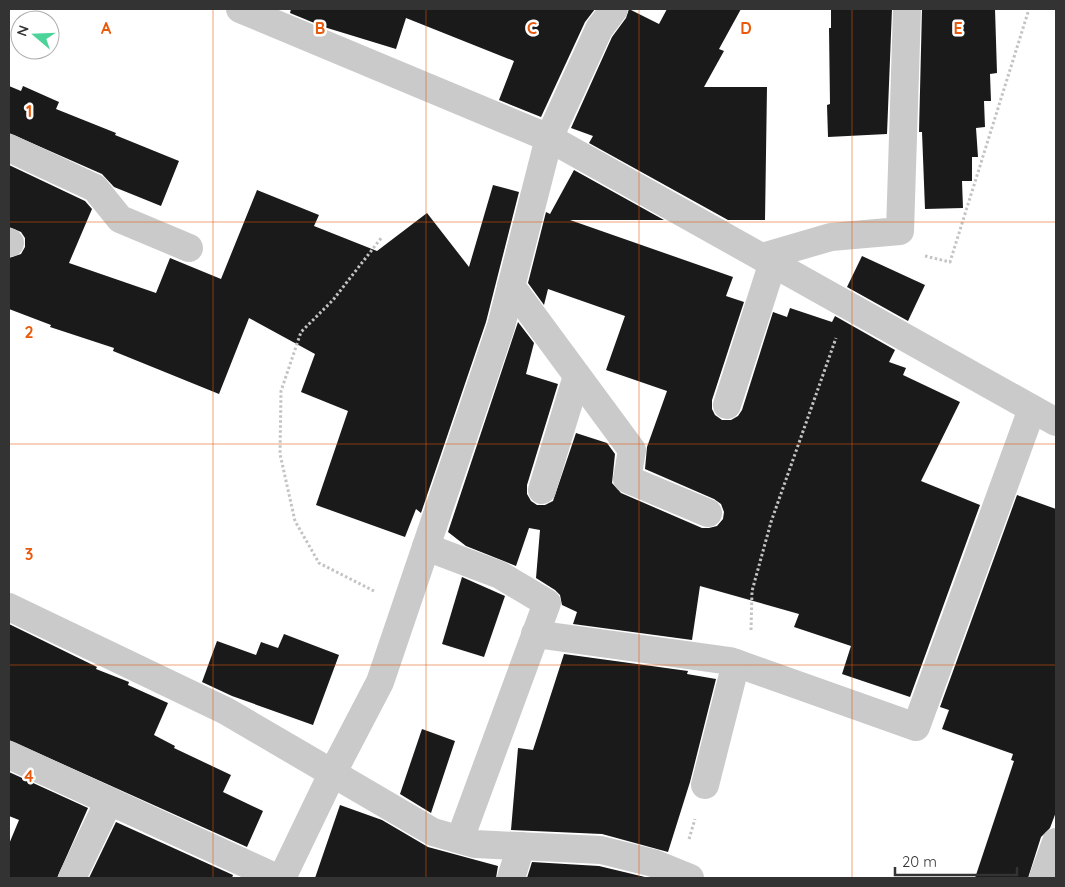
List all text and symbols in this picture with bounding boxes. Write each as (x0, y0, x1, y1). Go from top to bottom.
north arrow (10, 10, 60, 60)
text: A (101, 18, 112, 38)
text: B (315, 18, 325, 38)
text: C (527, 18, 537, 38)
text: D (740, 18, 752, 38)
text: E (953, 18, 963, 38)
text: N (13, 23, 33, 39)
text: 1 (26, 101, 32, 121)
text: 2 (24, 322, 34, 342)
text: 3 (25, 544, 33, 564)
text: 4 (24, 766, 34, 786)
scale bar (895, 844, 1018, 876)
text: 20 m (902, 852, 937, 871)

